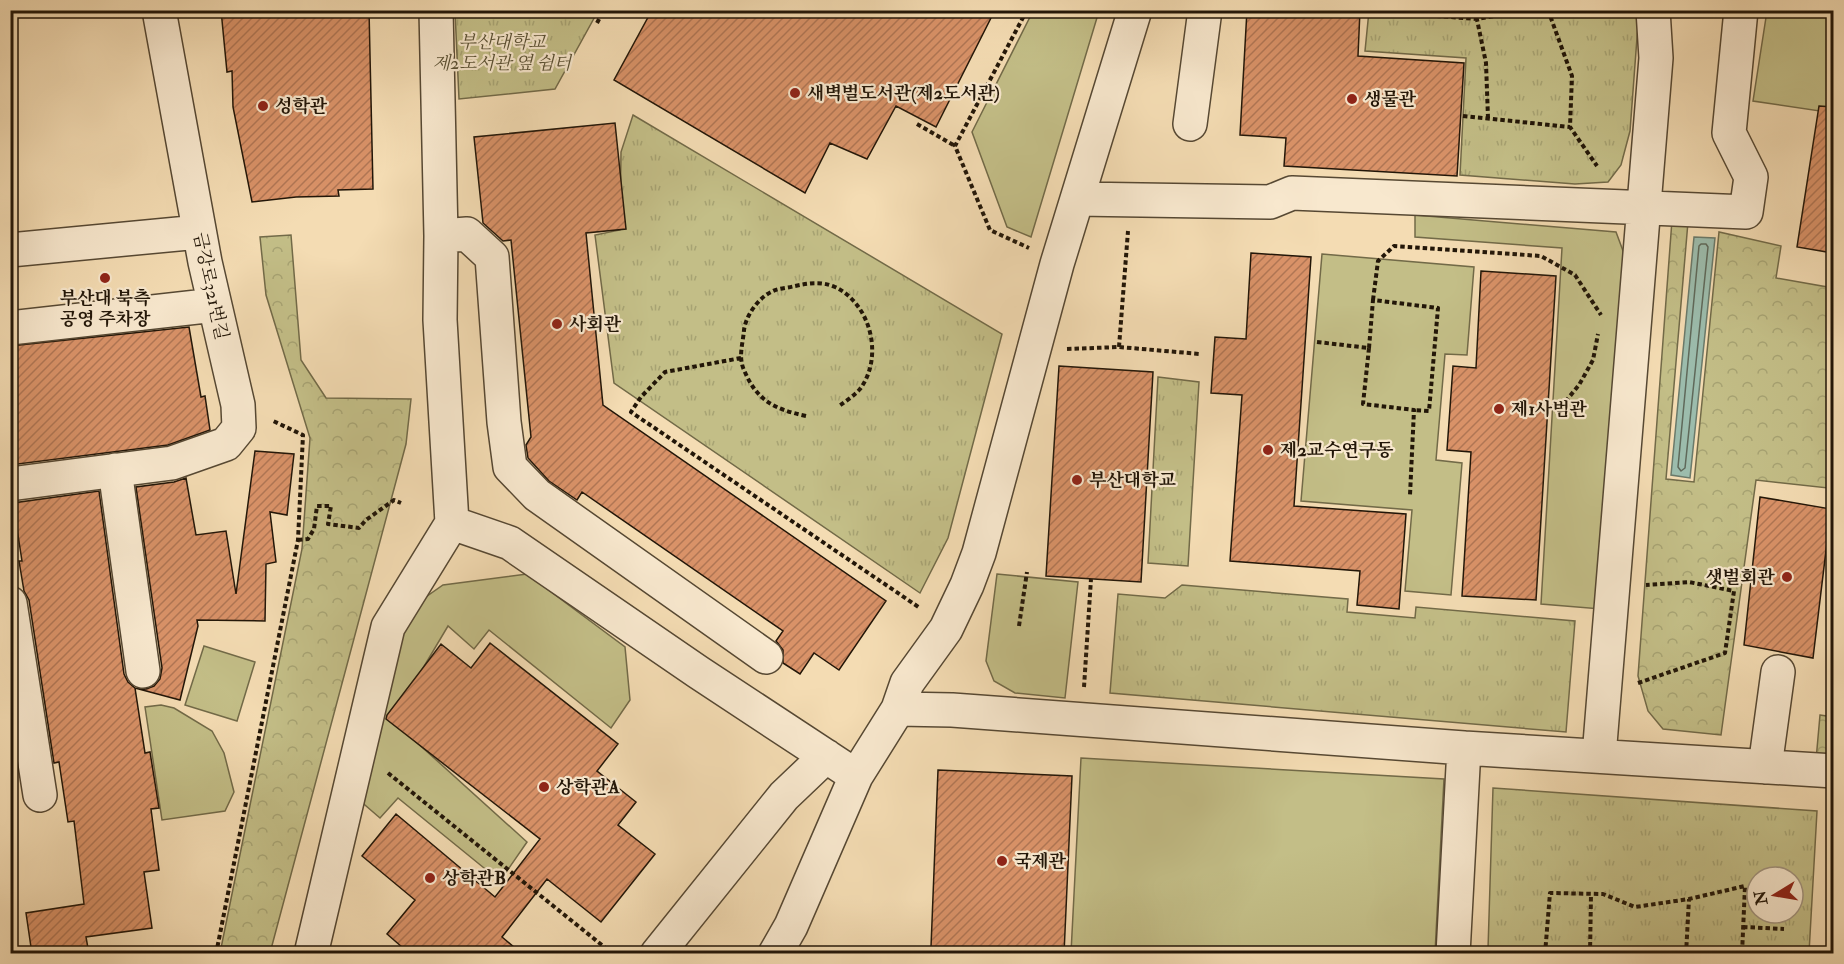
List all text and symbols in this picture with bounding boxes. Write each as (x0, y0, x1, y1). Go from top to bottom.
park label: 부산대학교 제2도서관 옆 쉼터 (433, 31, 573, 75)
place label: 새벽벌도서관(제2도서관) (807, 82, 1000, 105)
marker: 새벽벌도서관(제2도서관) (788, 86, 802, 100)
place label: 생물관 (1364, 88, 1417, 111)
marker: 생물관 (1345, 92, 1359, 106)
place label: 성학관 (275, 95, 328, 118)
marker: 성학관 (256, 99, 270, 113)
street label: 금강로321번길 (188, 230, 233, 342)
marker: 부산대 북측 공영 주차장 (98, 271, 112, 285)
place label: 부산대 북측 공영 주차장 (60, 287, 151, 331)
place label: 사회관 (569, 313, 622, 336)
marker: 사회관 (550, 317, 564, 331)
place label: 제1사범관 (1511, 398, 1588, 421)
marker: 제1사범관 (1492, 402, 1506, 416)
place label: 제2교수연구동 (1280, 439, 1394, 462)
marker: 제2교수연구동 (1261, 443, 1275, 457)
place label: 부산대학교 (1089, 469, 1177, 492)
marker: 부산대학교 (1070, 473, 1084, 487)
place label: 샛벌회관 (1705, 566, 1776, 589)
marker: 샛벌회관 (1780, 570, 1794, 584)
place label: 상학관A (556, 776, 620, 799)
marker: 상학관A (537, 780, 551, 794)
place label: 국제관 (1014, 850, 1067, 873)
marker: 국제관 (995, 854, 1009, 868)
north arrow (1745, 865, 1805, 925)
place label: 상학관B (442, 867, 506, 890)
marker: 상학관B (423, 871, 437, 885)
text: N (1750, 888, 1773, 908)

